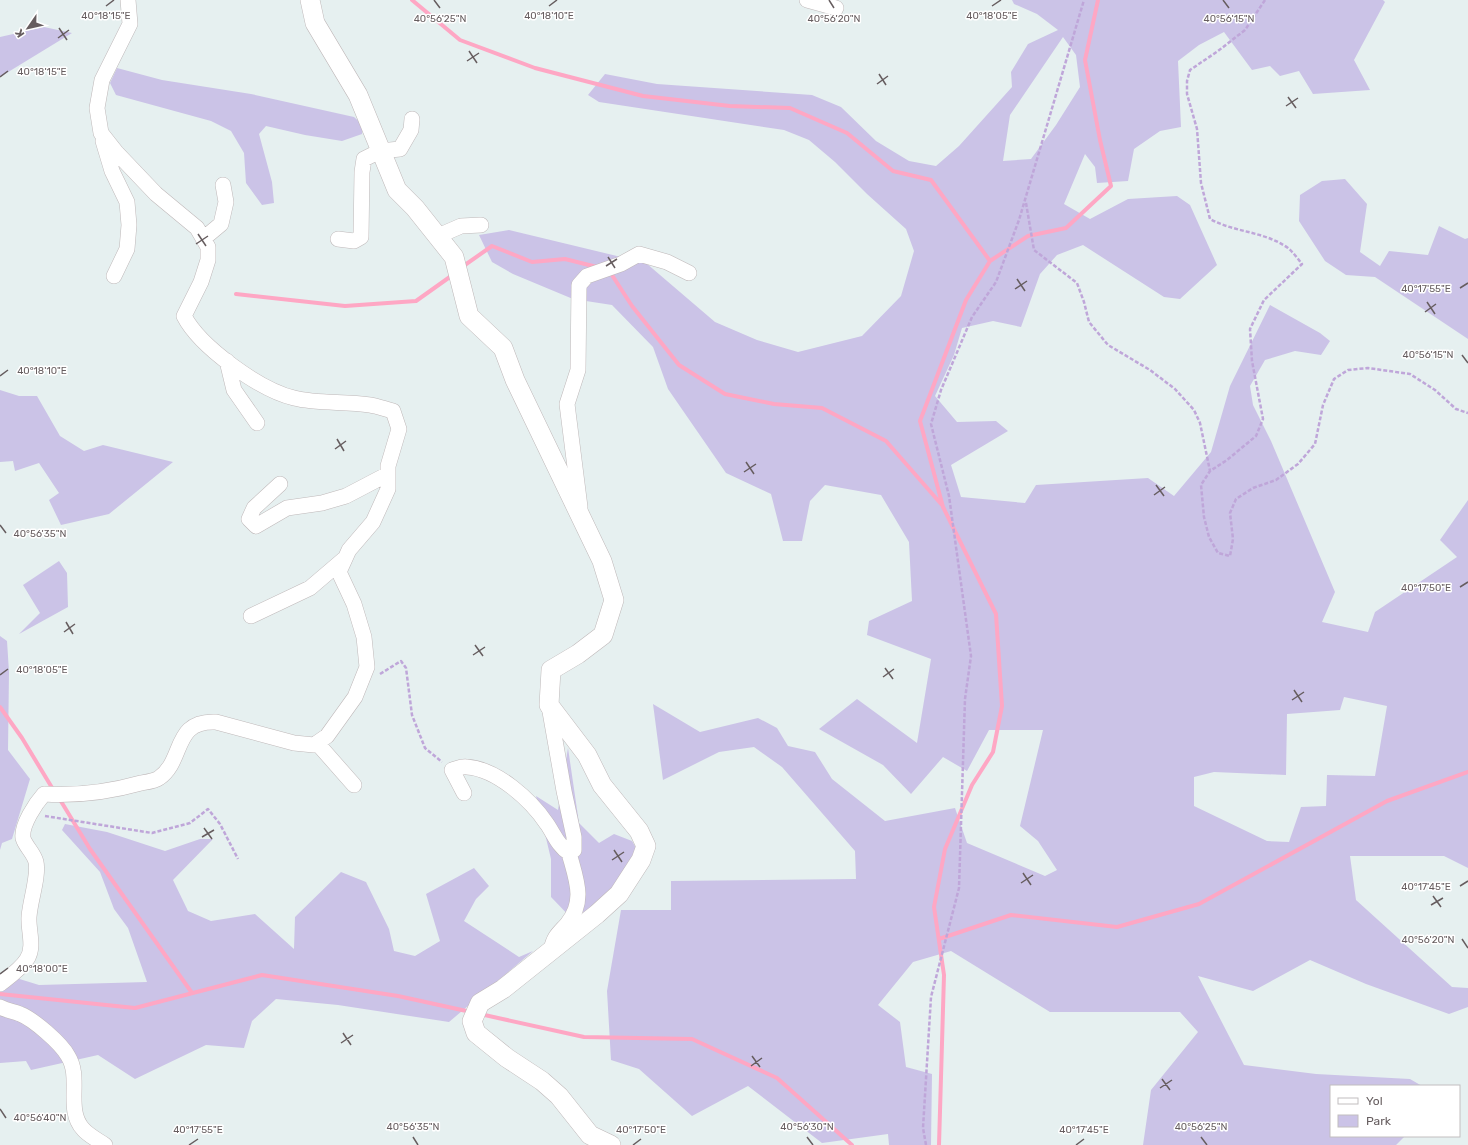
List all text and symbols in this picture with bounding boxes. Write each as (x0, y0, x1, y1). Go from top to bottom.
north arrow (8, 8, 48, 48)
text: 40°18'15"E (81, 10, 131, 22)
text: 40°18'10"E (524, 10, 574, 22)
text: 40°18'05"E (966, 10, 1018, 22)
text: 40°56'25"N (414, 13, 466, 25)
text: 40°56'20"N (807, 13, 861, 25)
text: 40°56'15"N (1203, 13, 1255, 25)
text: K (12, 26, 28, 40)
text: 40°18'15"E (17, 66, 67, 78)
text: 40°17'55"E (1401, 283, 1451, 295)
text: 40°56'15"N (1402, 349, 1454, 361)
text: 40°18'10"E (17, 365, 67, 377)
text: 40°56'35"N (14, 528, 66, 540)
text: 40°17'50"E (1401, 582, 1451, 594)
text: 40°18'05"E (16, 664, 68, 676)
text: 40°17'45"E (1401, 881, 1451, 893)
text: 40°56'20"N (1401, 934, 1455, 946)
text: 40°18'00"E (16, 963, 68, 975)
legend (1330, 1085, 1460, 1137)
text: Yol (1366, 1094, 1383, 1108)
text: 40°56'40"N (14, 1112, 67, 1124)
text: Park (1366, 1114, 1392, 1128)
text: 40°56'35"N (387, 1121, 439, 1133)
text: 40°56'30"N (780, 1121, 834, 1133)
text: 40°56'25"N (1175, 1121, 1227, 1133)
text: 40°17'55"E (173, 1124, 223, 1136)
text: 40°17'50"E (616, 1124, 666, 1136)
text: 40°17'45"E (1059, 1124, 1109, 1136)

